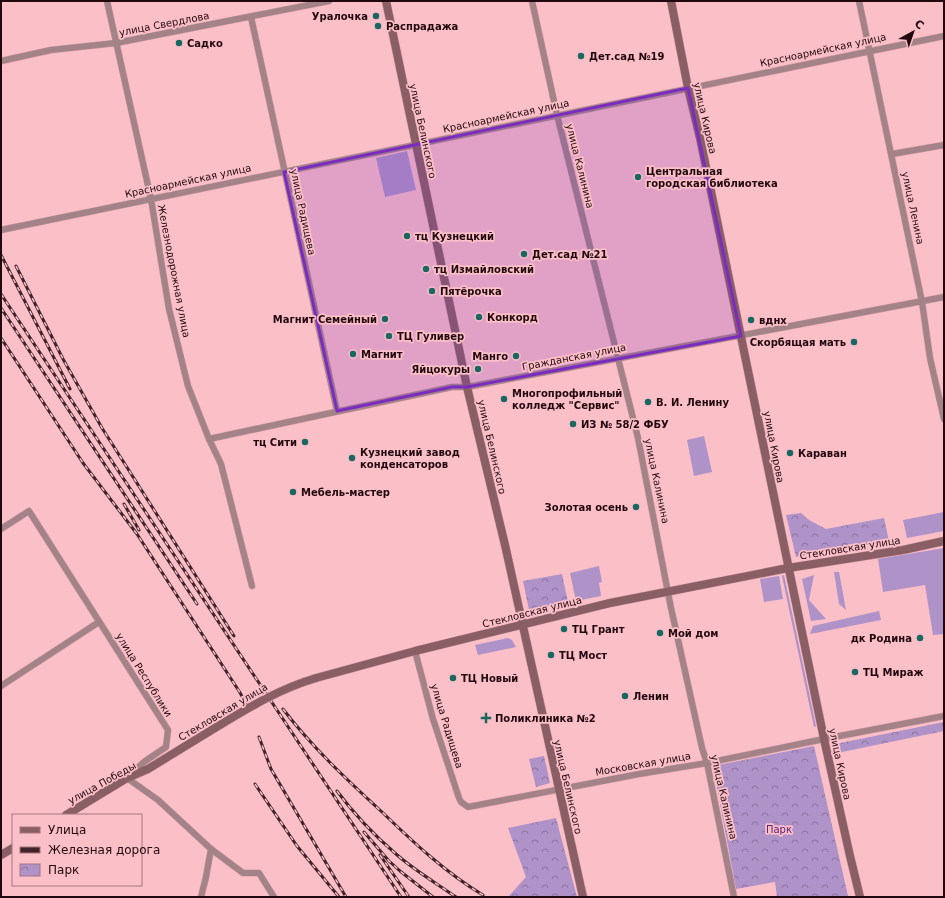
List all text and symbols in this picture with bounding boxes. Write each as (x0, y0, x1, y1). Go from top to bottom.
street label: улица Свердлова (118, 10, 210, 38)
place label: Уралочка (312, 11, 368, 22)
marker: Уралочка (371, 11, 381, 21)
north arrow (893, 12, 933, 52)
text: С (912, 17, 926, 32)
marker: Распрадажа (373, 21, 383, 31)
place label: Распрадажа (386, 21, 458, 32)
street label: Красноармейская улица (759, 31, 887, 69)
marker: Садко (174, 38, 184, 48)
place label: Садко (187, 38, 223, 49)
marker: Дет.сад №19 (576, 51, 586, 61)
place label: Дет.сад №19 (589, 51, 665, 62)
street label: улица Кирова (691, 81, 719, 155)
street label: улица Белинского (408, 83, 438, 179)
street label: Красноармейская улица (442, 97, 570, 135)
street label: улица Калинина (564, 123, 596, 209)
street label: Красноармейская улица (124, 162, 252, 200)
place label: Центральная городская библиотека (646, 166, 778, 189)
street label: улица Радищева (288, 168, 318, 256)
street label: улица Ленина (900, 171, 926, 245)
marker: Центральная городская библиотека (633, 172, 643, 182)
street label: Железнодорожная улица (156, 203, 192, 339)
marker: тц Кузнецкий (402, 231, 412, 241)
place label: тц Кузнецкий (415, 231, 494, 242)
marker: Дет.сад №21 (519, 249, 529, 259)
place label: Дет.сад №21 (532, 249, 608, 260)
marker: тц Измайловский (421, 264, 431, 274)
place label: тц Измайловский (434, 264, 534, 275)
marker: Пятёрочка (427, 286, 437, 296)
place label: Пятёрочка (440, 286, 502, 297)
marker: Конкорд (474, 312, 484, 322)
place label: Конкорд (487, 312, 538, 323)
place label: Магнит Семейный (273, 314, 377, 325)
marker: Магнит Семейный (380, 314, 390, 324)
marker: вднх (746, 315, 756, 325)
place label: вднх (759, 315, 787, 326)
marker: ТЦ Гуливер (384, 331, 394, 341)
place label: ТЦ Гуливер (397, 331, 464, 342)
place label: Скорбящая мать (750, 337, 846, 348)
marker: Скорбящая мать (849, 337, 859, 347)
street label: Гражданская улица (521, 342, 627, 372)
marker: Магнит (348, 349, 358, 359)
place label: Магнит (361, 349, 403, 360)
place label: Манго (472, 351, 508, 362)
marker: Манго (511, 351, 521, 361)
place label: Яйцокуры (412, 364, 470, 375)
marker: Яйцокуры (473, 364, 483, 374)
place label: Многопрофильный колледж "Сервис" (512, 388, 622, 411)
marker: Многопрофильный колледж "Сервис" (499, 394, 509, 404)
marker: В. И. Ленину (643, 397, 653, 407)
place label: В. И. Ленину (656, 397, 729, 408)
street label: улица Белинского (476, 399, 508, 495)
street label: улица Кирова (762, 410, 786, 484)
marker: ИЗ № 58/2 ФБУ (568, 419, 578, 429)
place label: ИЗ № 58/2 ФБУ (581, 419, 669, 430)
place label: тц Сити (253, 437, 297, 448)
marker: тц Сити (300, 437, 310, 447)
street label: улица Калинина (643, 437, 671, 525)
place label: Кузнецкий завод конденсаторов (360, 447, 460, 470)
marker: Караван (785, 448, 795, 458)
place label: Караван (798, 448, 847, 459)
marker: Кузнецкий завод конденсаторов (347, 453, 357, 463)
marker: Мебель-мастер (288, 487, 298, 497)
place label: Мебель-мастер (301, 487, 390, 498)
place label: Золотая осень (545, 502, 628, 513)
marker: Золотая осень (631, 502, 641, 512)
street label: Стекловская улица (799, 535, 901, 561)
street label: Стекловская улица (481, 594, 583, 630)
marker: ТЦ Грант (559, 624, 569, 634)
place label: ТЦ Грант (572, 624, 625, 635)
marker: Мой дом (655, 628, 665, 638)
place label: Мой дом (668, 628, 718, 639)
street label: улица Республики (114, 631, 174, 719)
place label: дк Родина (851, 633, 912, 644)
marker: дк Родина (915, 633, 925, 643)
marker: ТЦ Мост (546, 650, 556, 660)
place label: ТЦ Мост (559, 650, 607, 661)
marker: ТЦ Мираж (850, 667, 860, 677)
place label: ТЦ Мираж (863, 667, 923, 678)
marker: ТЦ Новый (448, 673, 458, 683)
place label: ТЦ Новый (461, 673, 518, 684)
street label: Стекловская улица (176, 681, 270, 743)
street label: улица Радищева (429, 682, 465, 770)
marker: Ленин (620, 691, 630, 701)
place label: Ленин (633, 691, 669, 702)
marker: Поликлиника №2 (480, 712, 492, 724)
place label: Поликлиника №2 (495, 713, 596, 724)
street label: улица Кирова (827, 727, 853, 801)
street label: улица Белинского (552, 739, 584, 835)
street label: Московская улица (594, 750, 692, 778)
street label: улица Калинина (709, 753, 739, 841)
street label: улица Победы (66, 760, 138, 806)
legend (12, 814, 142, 886)
text: Улица (48, 823, 86, 837)
park label: Парк (766, 824, 792, 835)
text: Железная дорога (48, 843, 160, 857)
text: Парк (48, 863, 79, 877)

